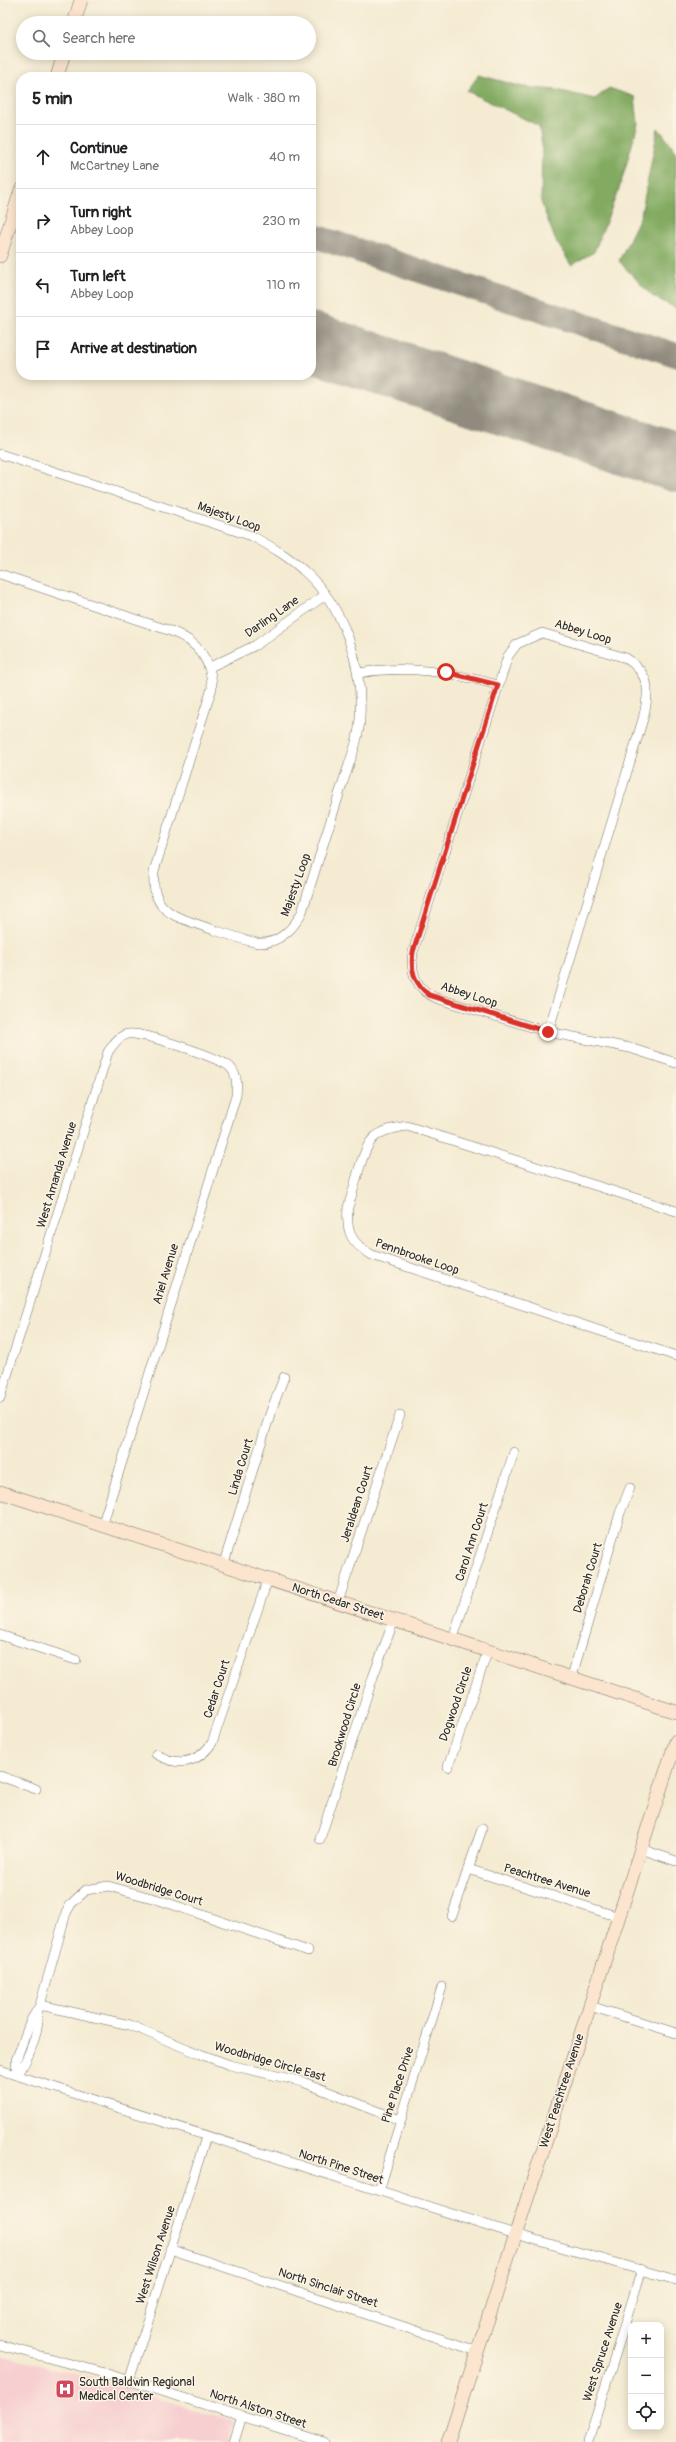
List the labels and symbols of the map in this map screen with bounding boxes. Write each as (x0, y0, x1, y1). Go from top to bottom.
street label: Majesty Loop (195, 499, 263, 535)
street label: Darling Lane (242, 593, 302, 641)
street label: Abbey Loop (553, 616, 614, 648)
route start (437, 663, 455, 681)
street label: Majesty Loop (278, 851, 314, 919)
street label: Abbey Loop (439, 979, 500, 1011)
route end (539, 1023, 557, 1041)
street label: West Amanda Avenue (34, 1120, 80, 1230)
street label: Pennbrooke Loop (373, 1236, 461, 1278)
street label: Ariel Avenue (150, 1242, 182, 1306)
street label: Linda Court (225, 1437, 257, 1497)
street label: Jeraldean Court (338, 1464, 377, 1544)
street label: Carol Ann Court (452, 1501, 492, 1583)
street label: Deborah Court (570, 1541, 606, 1615)
street label: North Cedar Street (290, 1580, 386, 1624)
street label: Cedar Court (200, 1658, 234, 1720)
street label: Dogwood Circle (436, 1665, 476, 1743)
street label: Brookwood Circle (325, 1681, 365, 1769)
street label: Peachtree Avenue (502, 1861, 592, 1901)
street label: Woodbridge Court (113, 1869, 205, 1909)
street label: West Peachtree Avenue (536, 2032, 588, 2150)
street label: Woodbridge Circle East (213, 2039, 327, 2085)
street label: Pine Place Drive (379, 2045, 417, 2125)
street label: North Pine Street (297, 2146, 386, 2188)
street label: West Wilson Avenue (133, 2204, 179, 2306)
street label: North Sinclair Street (276, 2265, 380, 2311)
street label: West Spruce Avenue (580, 2300, 626, 2404)
place label: South Baldwin Regional Medical Center (79, 2375, 195, 2404)
hospital icon: South Baldwin Regional Medical Center (54, 2378, 76, 2400)
street label: North Alston Street (208, 2386, 309, 2432)

